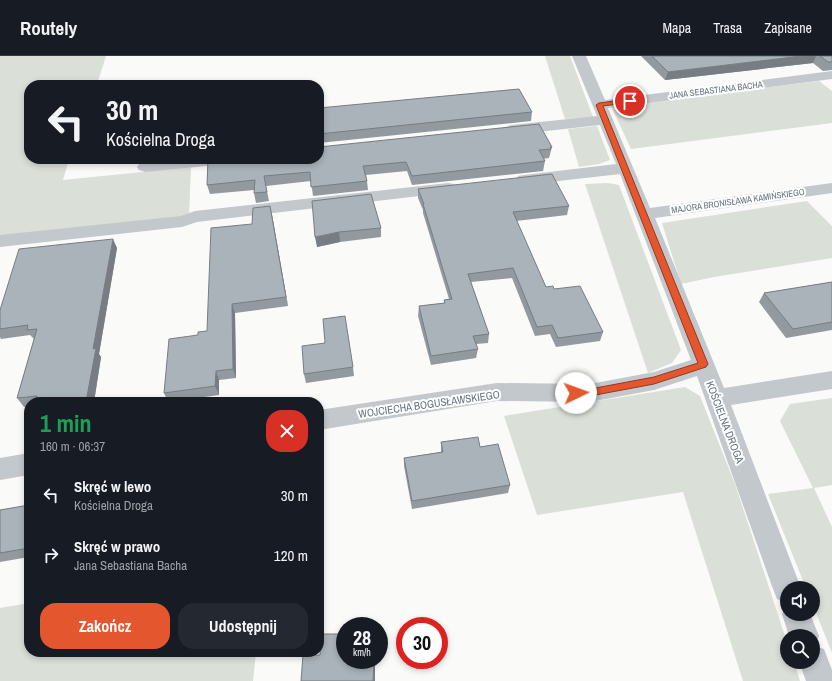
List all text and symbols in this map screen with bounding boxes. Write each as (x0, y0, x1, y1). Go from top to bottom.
text: Routely (20, 15, 77, 41)
text: Mapa (662, 19, 691, 37)
text: Trasa (713, 19, 742, 37)
text: Zapisane (764, 19, 812, 37)
street label: JANA SEBASTIANA BACHA (669, 78, 763, 102)
pin (613, 84, 647, 118)
icon: arrive (619, 90, 641, 112)
text: 30 m (106, 91, 158, 129)
icon: left (40, 96, 92, 148)
text: Kościelna Droga (106, 127, 215, 152)
street label: MAJORA BRONISŁAWA KAMIŃSKIEGO (671, 186, 806, 216)
position arrow (555, 372, 597, 414)
street label: KOŚCIELNA DROGA (703, 379, 747, 466)
street label: WOJCIECHA BOGUSŁAWSKIEGO (357, 387, 501, 421)
text: 1 min (40, 407, 91, 439)
button: close (266, 410, 308, 452)
text: 160 m · 06:37 (40, 438, 105, 455)
text: Skręć w lewo (74, 476, 151, 497)
icon: left (40, 484, 62, 506)
text: 30 m (281, 485, 308, 506)
text: Kościelna Droga (74, 497, 153, 514)
text: Skręć w prawo (74, 536, 160, 557)
icon: right (40, 544, 62, 566)
text: 120 m (274, 545, 308, 566)
text: Jana Sebastiana Bacha (74, 557, 187, 574)
map controls (780, 581, 820, 669)
button: sound (780, 581, 820, 621)
button: Zakończ (40, 603, 170, 649)
button: Udostępnij (178, 603, 308, 649)
speed limit sign: 30 (396, 617, 448, 669)
text: 28 (353, 624, 371, 651)
button: search (780, 629, 820, 669)
text: km/h (353, 646, 371, 659)

